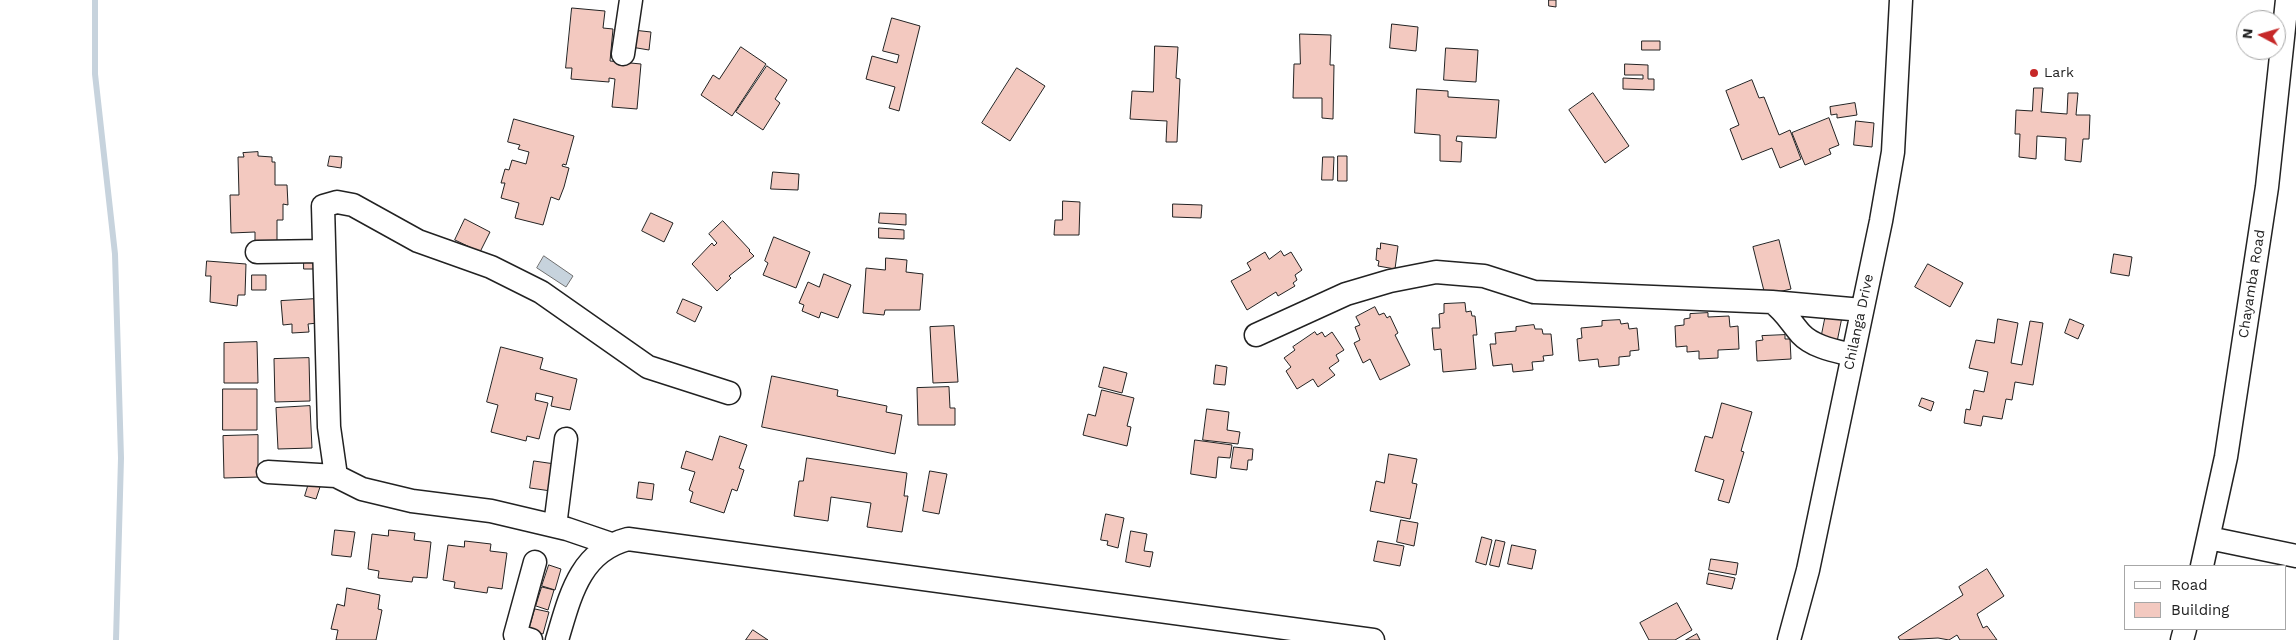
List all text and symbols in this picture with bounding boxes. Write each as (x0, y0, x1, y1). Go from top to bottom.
north arrow (2236, 10, 2286, 60)
text: N (2239, 28, 2256, 40)
place label: Lark (2044, 65, 2074, 81)
marker: Lark (2028, 67, 2040, 79)
street label: Chayamba Road (2235, 228, 2269, 340)
street label: Chilanga Drive (1841, 272, 1877, 372)
legend (2124, 565, 2286, 630)
text: Road (2171, 576, 2208, 594)
text: Building (2171, 601, 2229, 619)

